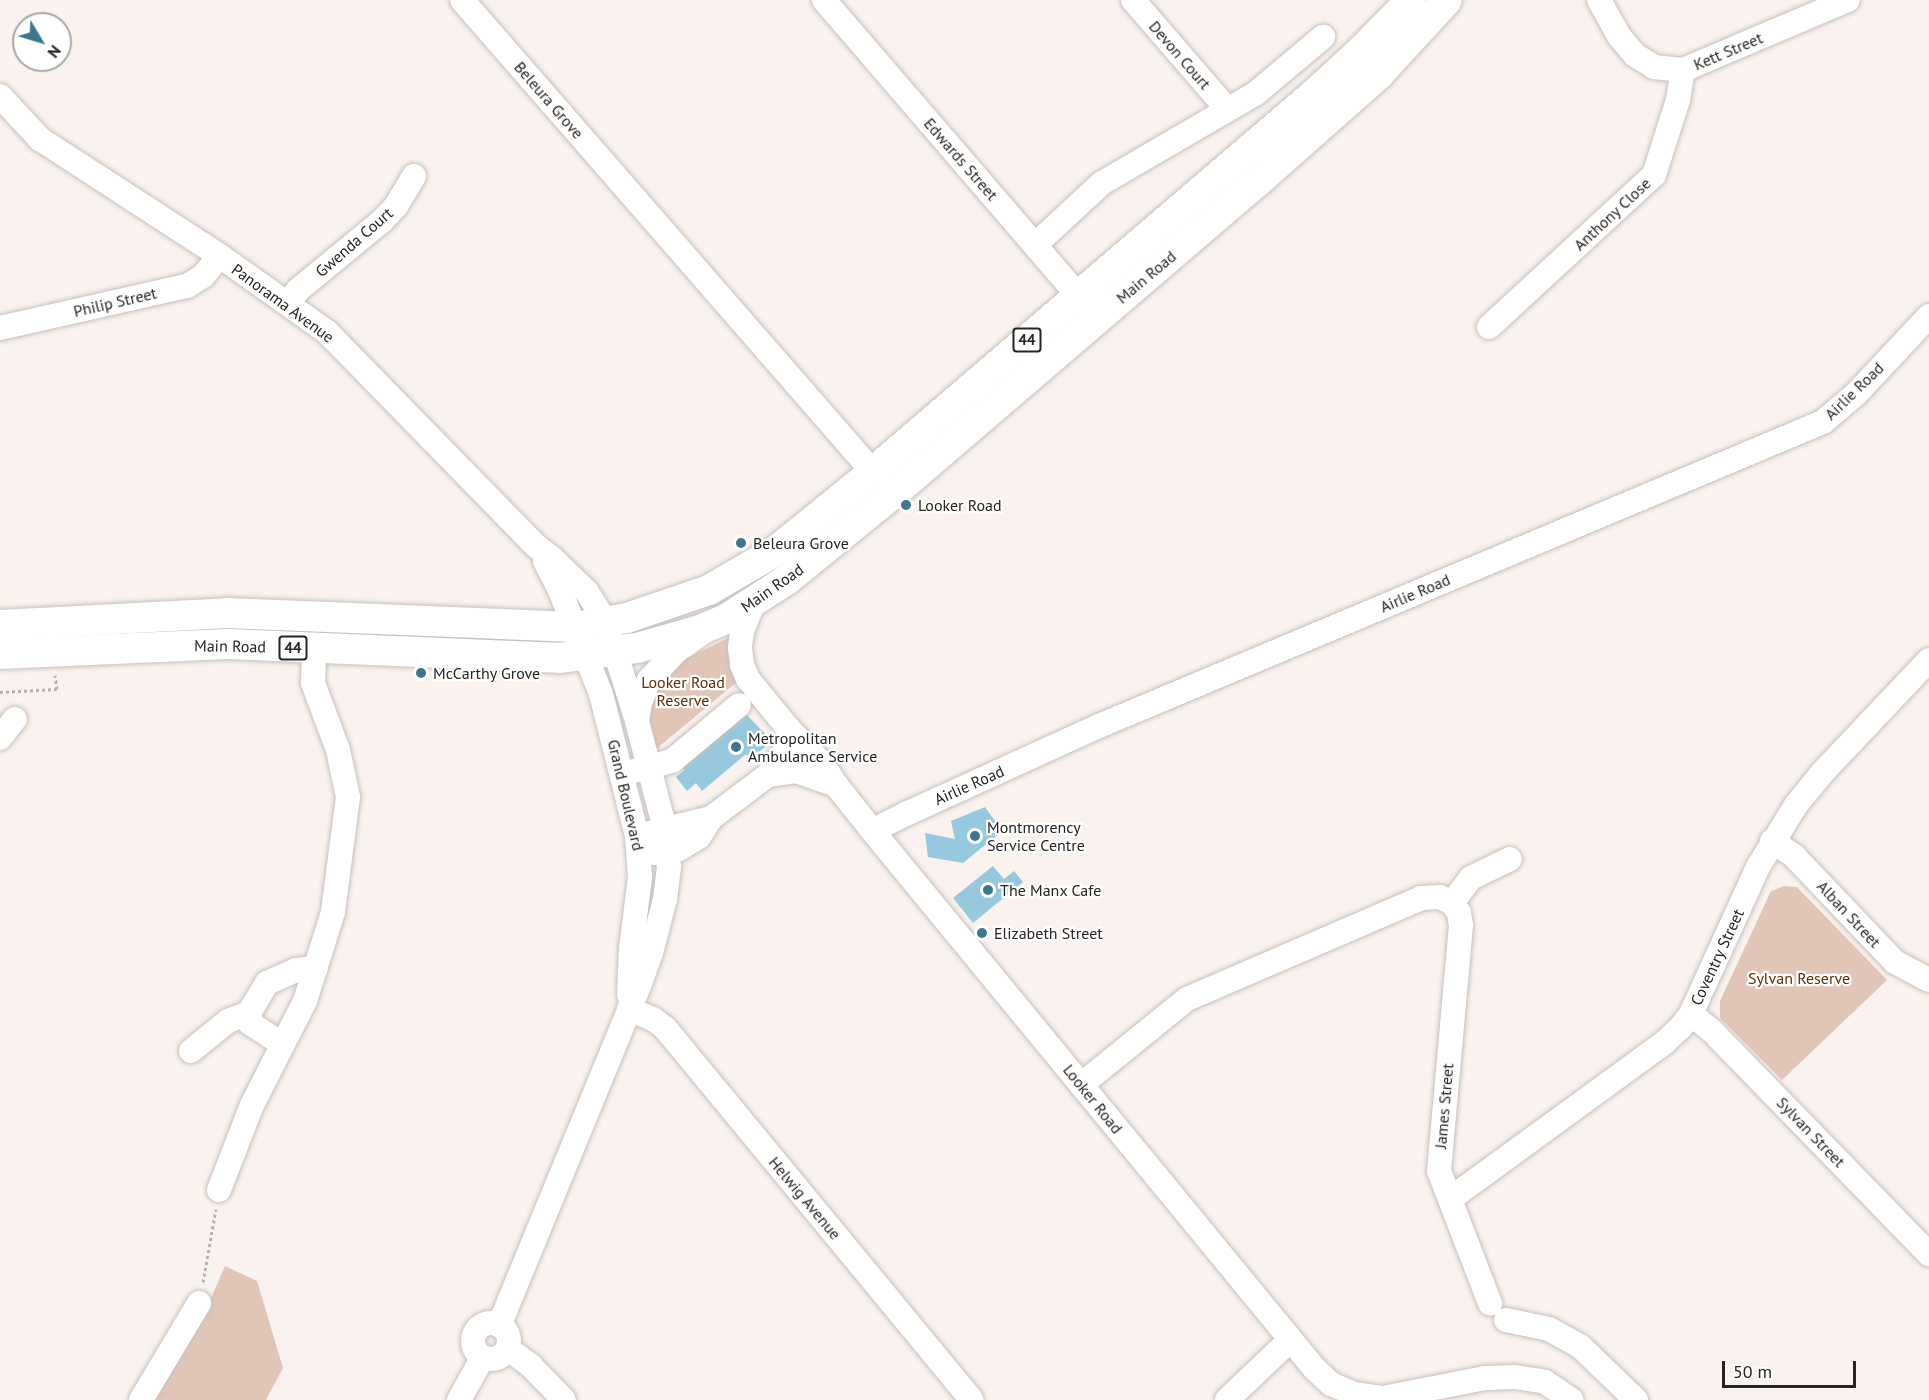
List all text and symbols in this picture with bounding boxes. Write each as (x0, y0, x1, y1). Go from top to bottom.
north arrow (12, 12, 72, 72)
street label: Devon Court (1145, 17, 1215, 93)
street label: Kett Street (1691, 28, 1765, 74)
text: N (43, 42, 66, 62)
street label: Beleura Grove (510, 58, 588, 142)
street label: Edwards Street (920, 114, 1002, 204)
street label: Anthony Close (1569, 173, 1655, 255)
street label: Gwenda Court (311, 203, 397, 281)
street label: Main Road (1112, 247, 1180, 307)
street label: Panorama Avenue (228, 259, 338, 347)
street label: Philip Street (72, 283, 158, 321)
road number: 44 (1012, 328, 1042, 352)
street label: Airlie Road (1821, 358, 1887, 424)
place label: Looker Road (918, 495, 1002, 515)
marker: Looker Road (899, 498, 913, 512)
place label: Beleura Grove (753, 533, 849, 553)
marker: Beleura Grove (734, 536, 748, 550)
street label: Main Road (737, 560, 807, 616)
street label: Airlie Road (1377, 570, 1453, 616)
street label: Main Road (194, 636, 266, 656)
road number: 44 (278, 636, 308, 660)
place label: McCarthy Grove (433, 663, 541, 683)
marker: McCarthy Grove (414, 666, 428, 680)
park label: Looker Road Reserve (641, 672, 725, 710)
place label: Metropolitan Ambulance Service (748, 728, 877, 766)
street label: Grand Boulevard (604, 738, 648, 852)
marker: Metropolitan Ambulance Service (729, 740, 743, 754)
street label: Airlie Road (931, 761, 1007, 809)
place label: Montmorency Service Centre (987, 817, 1085, 855)
marker: Montmorency Service Centre (968, 829, 982, 843)
street label: Alban Street (1813, 877, 1885, 951)
place label: The Manx Cafe (1000, 880, 1102, 900)
marker: The Manx Cafe (981, 883, 995, 897)
street label: Coventry Street (1686, 905, 1748, 1009)
place label: Elizabeth Street (994, 923, 1103, 943)
marker: Elizabeth Street (975, 926, 989, 940)
park label: Sylvan Reserve (1748, 968, 1850, 988)
street label: Looker Road (1059, 1060, 1127, 1138)
street label: James Street (1431, 1063, 1457, 1149)
street label: Sylvan Street (1773, 1093, 1849, 1171)
street label: Helwig Avenue (765, 1153, 845, 1243)
scale bar (1725, 1349, 1858, 1387)
text: 50 m (1733, 1360, 1772, 1383)

